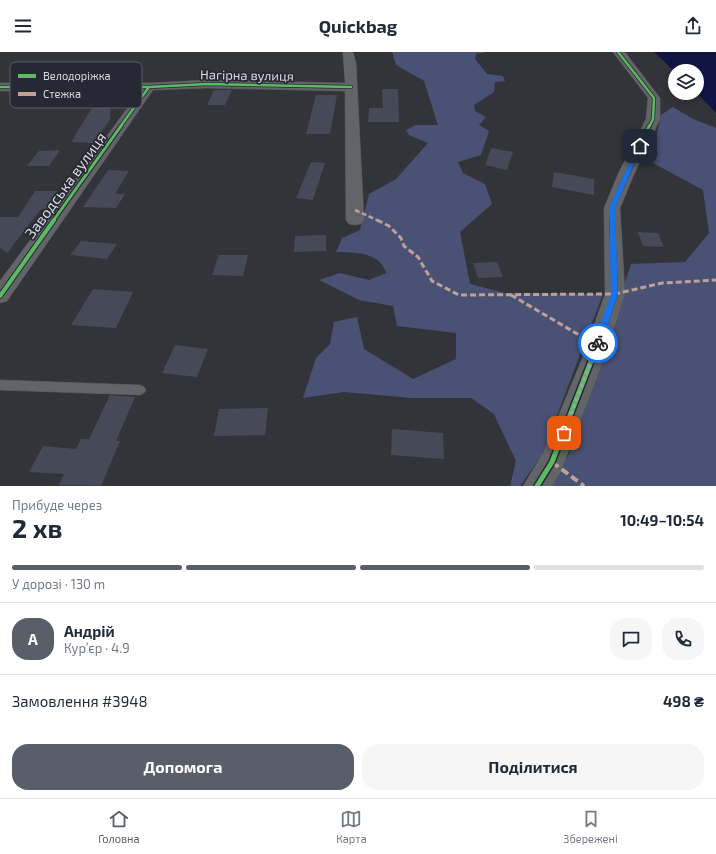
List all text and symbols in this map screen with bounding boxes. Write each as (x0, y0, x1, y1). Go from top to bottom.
icon: menu (12, 15, 34, 37)
text: Quickbag (319, 15, 397, 37)
icon: share (682, 15, 704, 37)
legend (10, 62, 142, 108)
map controls (668, 64, 704, 100)
button: layers (668, 64, 704, 100)
street label: Нагірна вулиця (200, 66, 294, 84)
text: Велодоріжка (43, 69, 111, 82)
text: Стежка (43, 87, 81, 100)
street label: Заводська вулиця (20, 128, 110, 242)
pin (623, 129, 657, 163)
icon: home (629, 135, 651, 157)
courier (578, 323, 618, 363)
icon: bike (587, 332, 609, 354)
pin (547, 416, 581, 450)
icon: bag (553, 422, 575, 444)
text: Прибуде через (12, 497, 102, 513)
text: 10:49–10:54 (620, 511, 704, 529)
text: 2 хв (12, 512, 62, 543)
text: У дорозі · 130 m (12, 576, 105, 592)
button: chat (610, 618, 652, 660)
button: phone (662, 618, 704, 660)
text: Андрій (64, 622, 115, 640)
text: А (28, 630, 38, 648)
text: Кур’єр · 4.9 (64, 640, 130, 656)
text: Замовлення #3948 (12, 692, 148, 710)
text: 498 ₴ (663, 692, 704, 710)
button: Допомога (12, 744, 354, 790)
button: Поділитися (362, 744, 704, 790)
tab: Головна (98, 808, 140, 845)
tab: Карта (336, 808, 367, 845)
tab: Збережені (563, 808, 618, 845)

